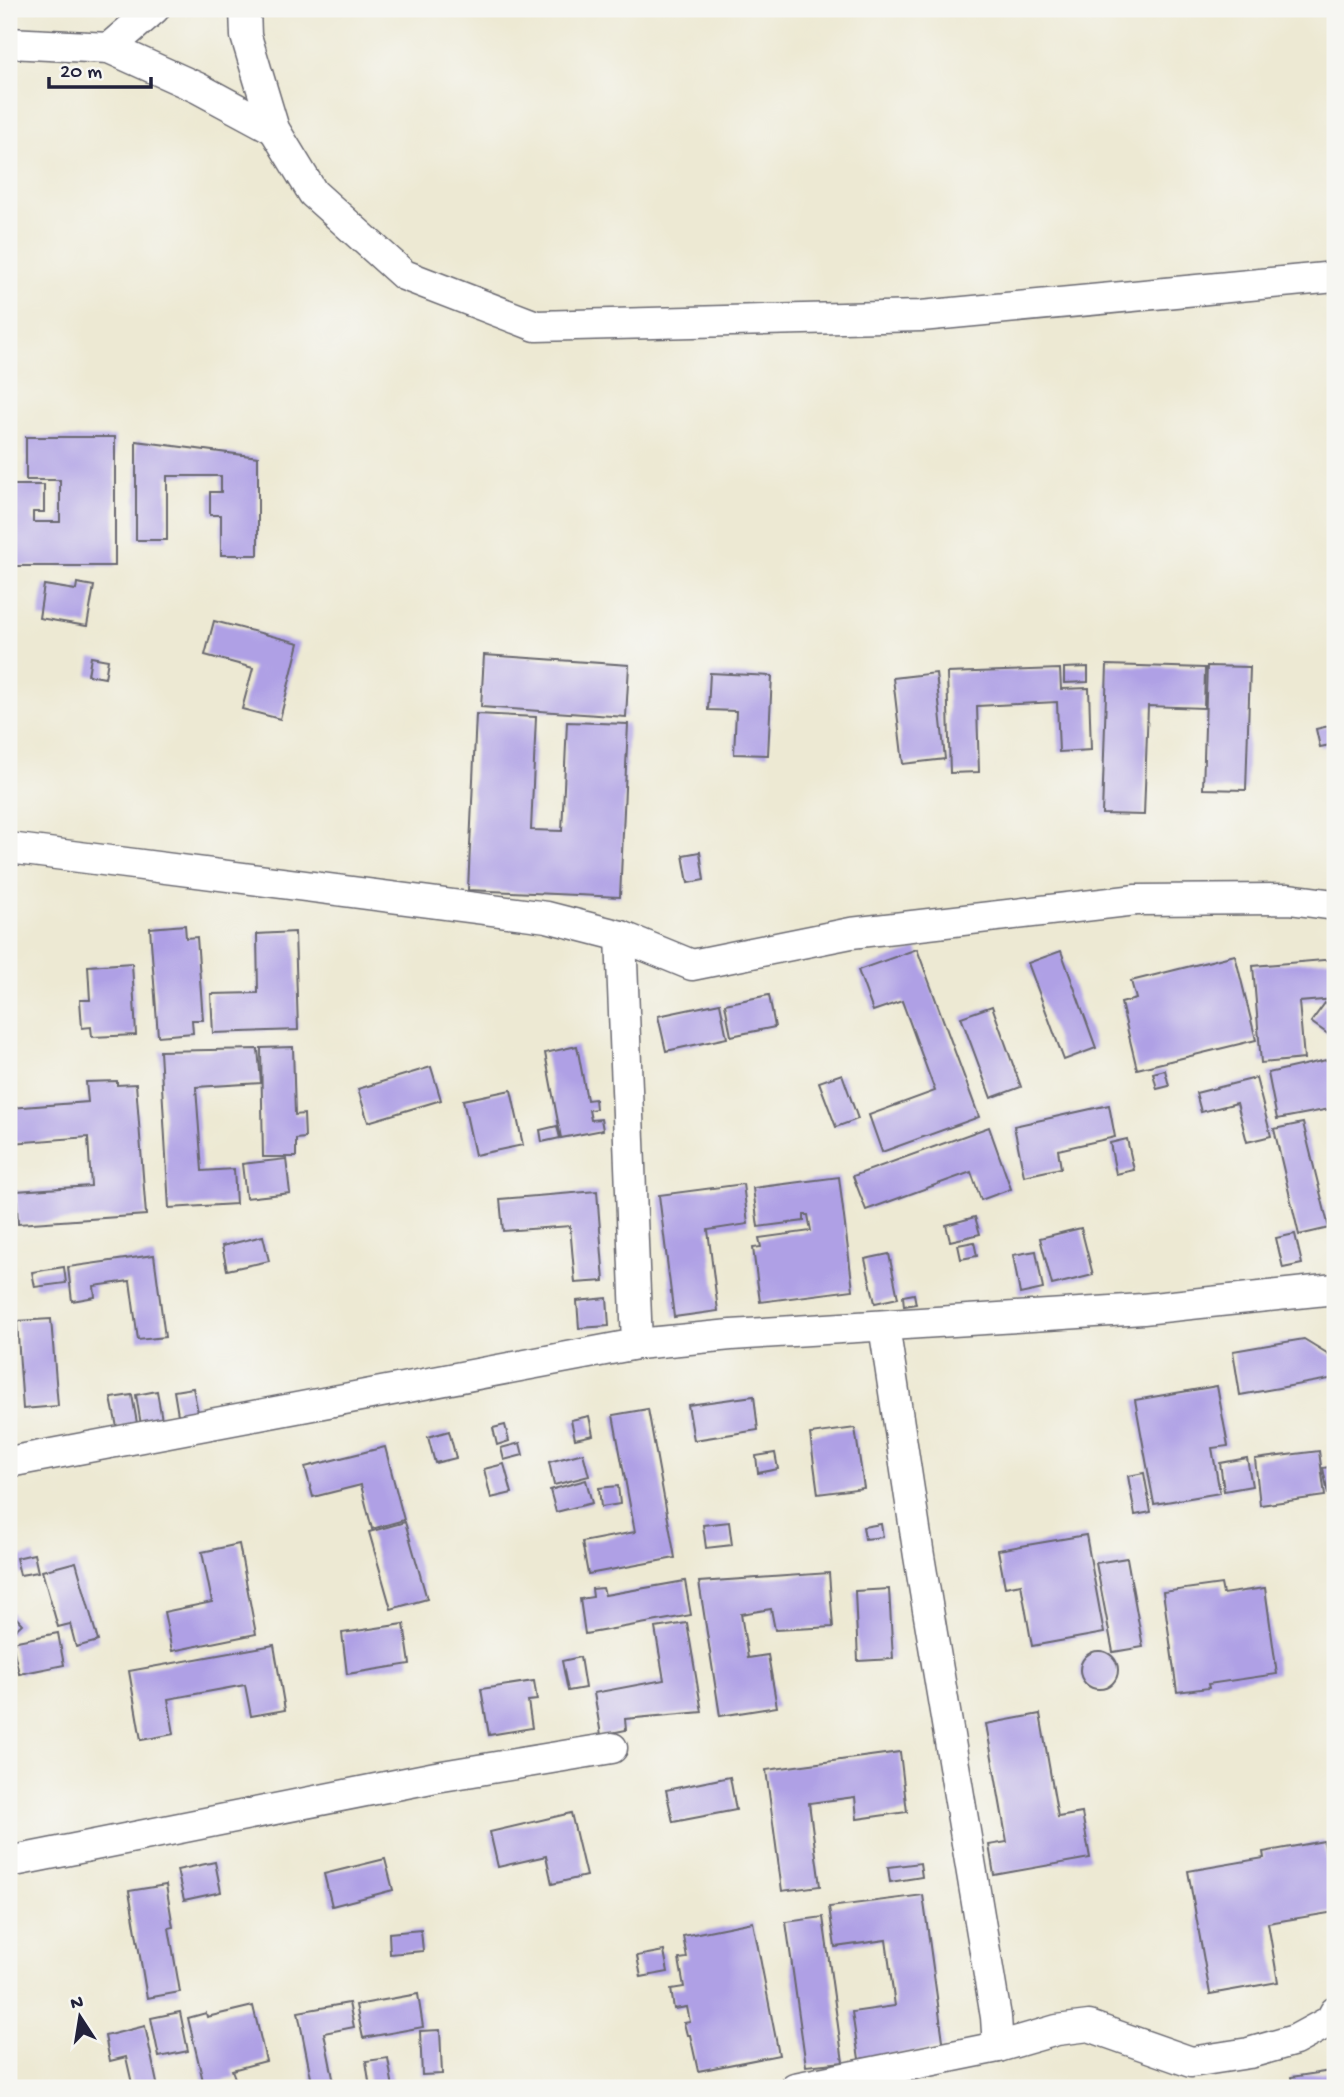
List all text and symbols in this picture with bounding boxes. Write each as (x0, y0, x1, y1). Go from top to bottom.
scale bar (49, 46, 150, 90)
text: 20 m (60, 61, 102, 86)
north arrow (46, 1982, 116, 2052)
text: N (69, 1991, 86, 2016)

